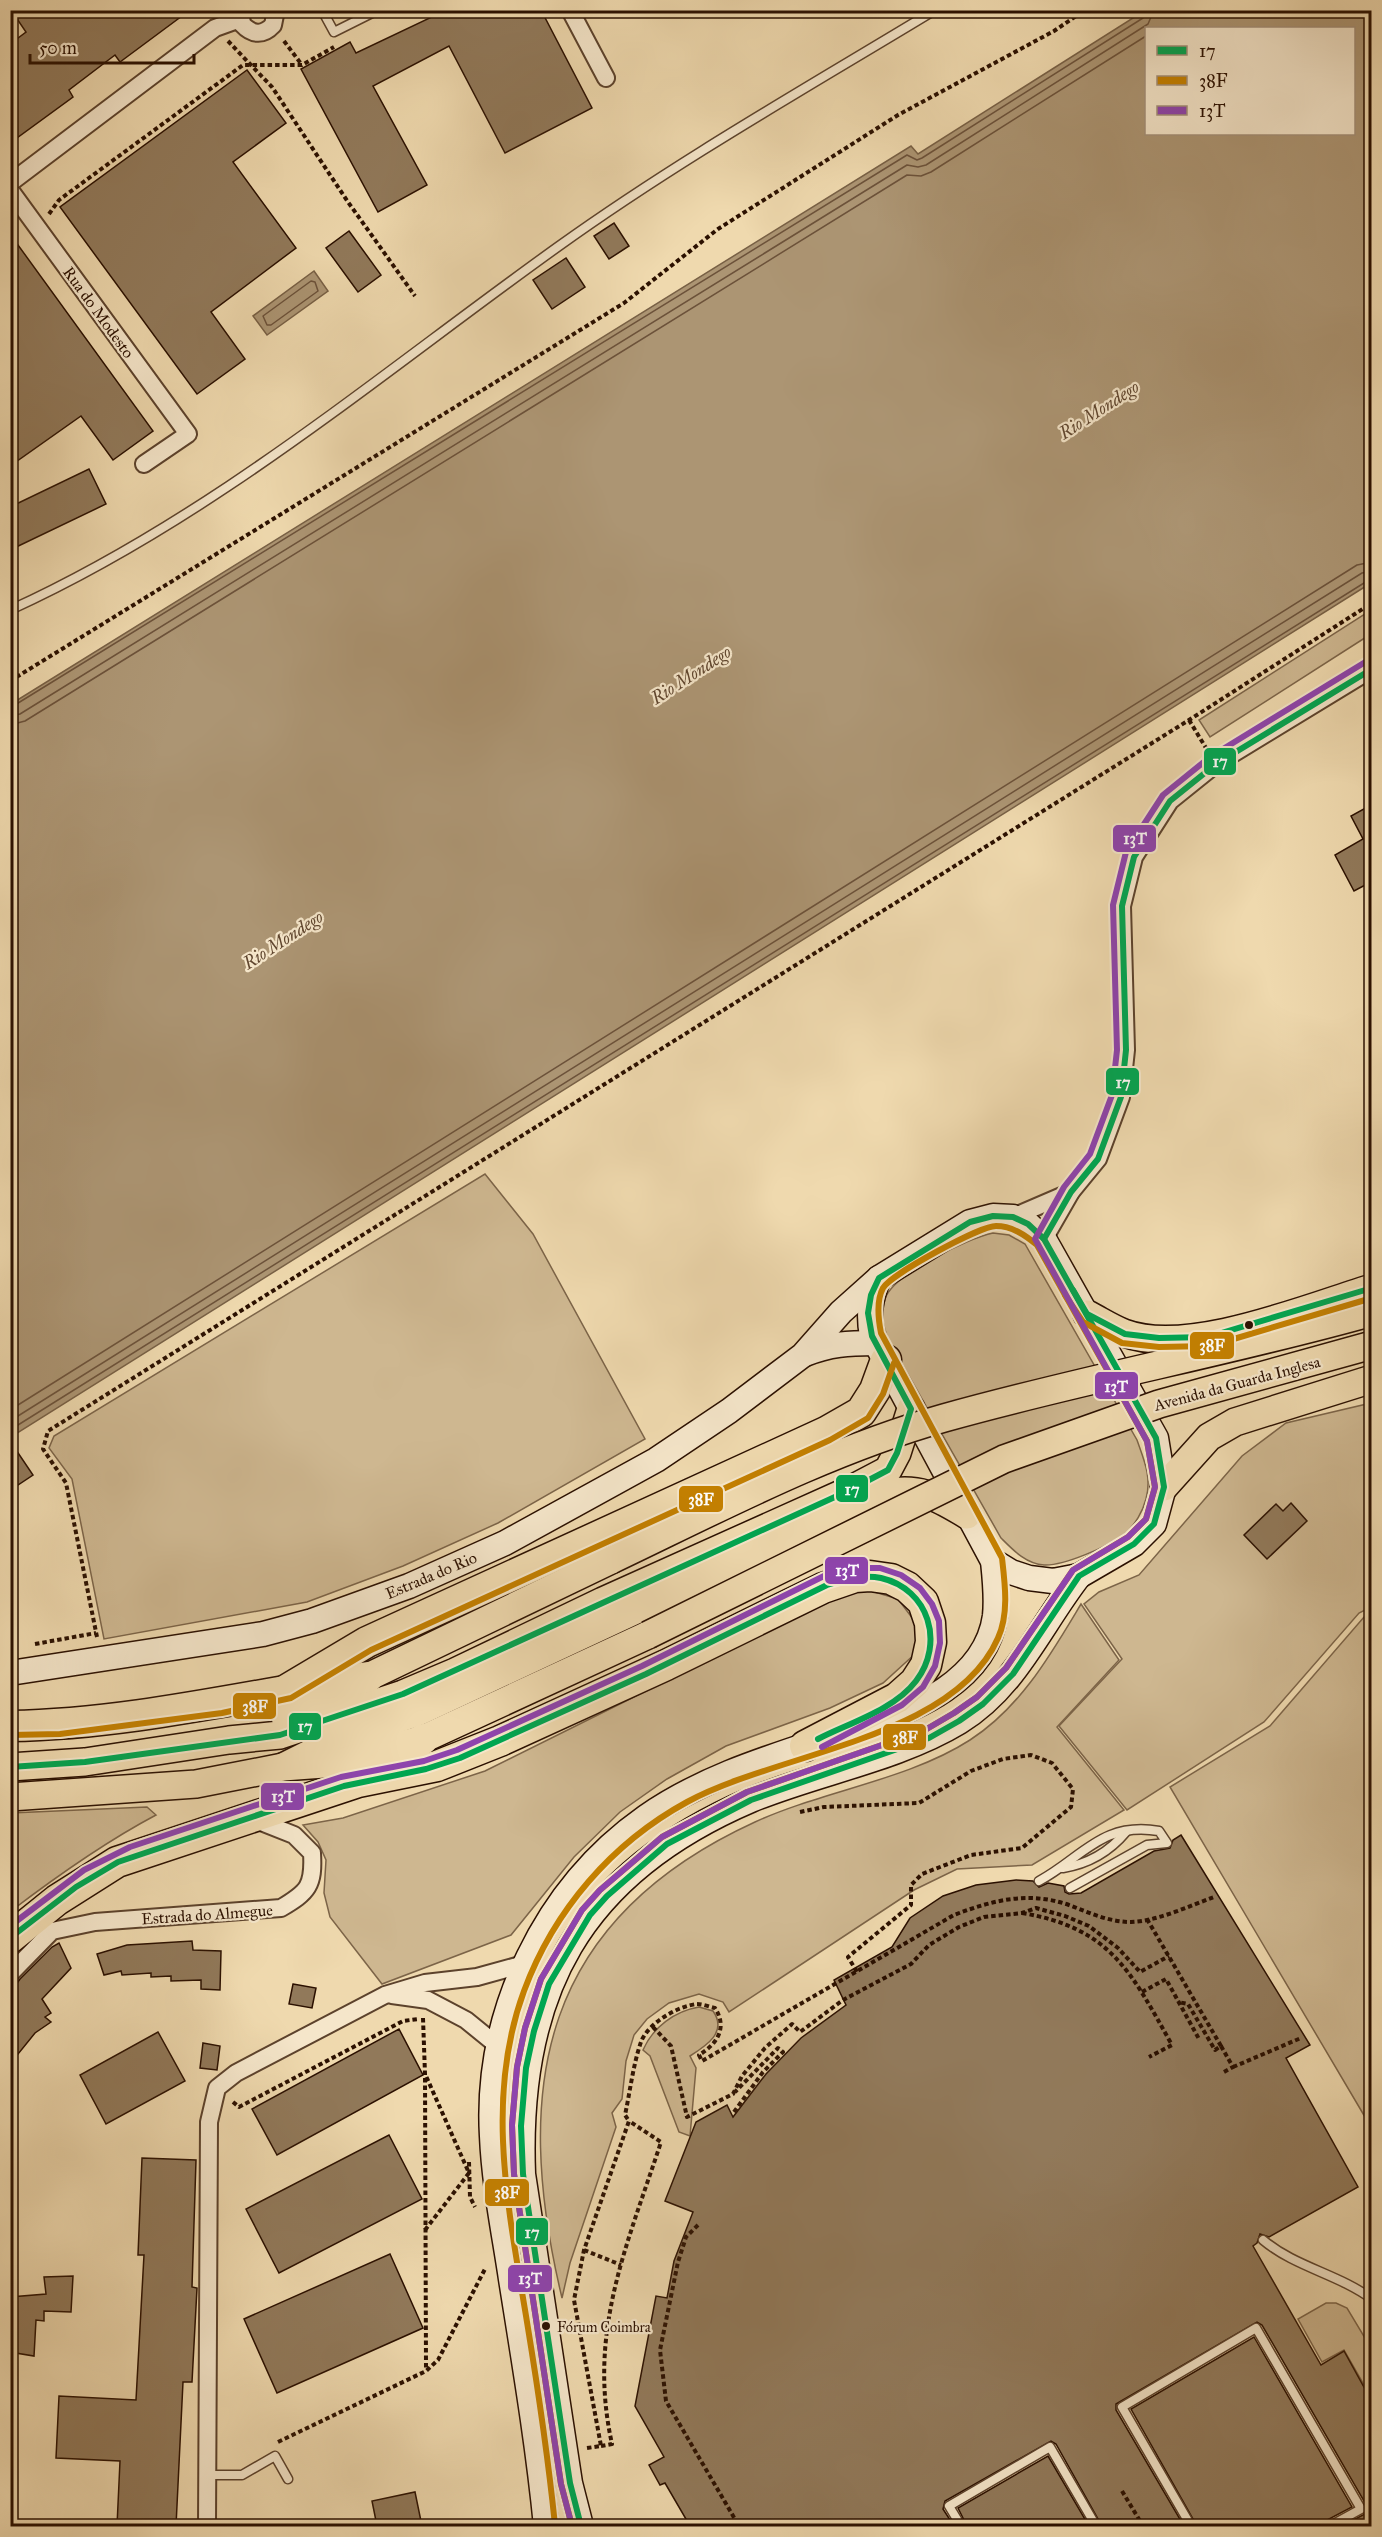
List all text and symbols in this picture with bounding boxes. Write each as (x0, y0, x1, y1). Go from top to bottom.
scale bar (30, 27, 194, 65)
legend (1145, 27, 1355, 135)
text: 50 m (39, 37, 77, 59)
text: 17 (1199, 40, 1216, 62)
text: 38F (1199, 70, 1228, 92)
text: 13T (1199, 100, 1226, 122)
street label: Rua do Modesto (59, 263, 138, 362)
water label: Rio Mondego (1054, 376, 1143, 445)
water label: Rio Mondego (646, 641, 735, 710)
line badge: 17 (1203, 747, 1237, 776)
text: 17 (1213, 752, 1228, 771)
line badge: 13T (1112, 824, 1157, 853)
text: 13T (1123, 829, 1147, 849)
water label: Rio Mondego (238, 906, 327, 975)
line badge: 17 (1105, 1067, 1140, 1096)
text: 17 (1116, 1073, 1131, 1092)
unlabelled marker (1243, 1319, 1255, 1331)
line badge: 38F (1189, 1331, 1235, 1360)
text: 38F (1199, 1336, 1225, 1356)
street label: Avenida da Guarda Inglesa (1151, 1352, 1323, 1416)
line badge: 13T (1094, 1371, 1139, 1400)
text: 13T (1104, 1377, 1128, 1397)
line badge: 17 (835, 1474, 869, 1503)
text: 17 (845, 1480, 860, 1499)
line badge: 38F (678, 1485, 724, 1513)
text: 38F (688, 1490, 714, 1510)
street label: Estrada do Rio (383, 1548, 480, 1603)
line badge: 13T (824, 1556, 869, 1585)
text: 13T (835, 1561, 859, 1581)
line badge: 38F (232, 1692, 277, 1720)
text: 38F (242, 1697, 268, 1717)
line badge: 17 (288, 1712, 322, 1741)
text: 17 (298, 1717, 313, 1736)
line badge: 38F (882, 1723, 927, 1751)
text: 38F (892, 1728, 918, 1748)
line badge: 13T (260, 1782, 305, 1811)
text: 13T (271, 1787, 295, 1807)
street label: Estrada do Almegue (141, 1900, 274, 1930)
line badge: 38F (484, 2178, 530, 2207)
text: 38F (494, 2183, 520, 2203)
line badge: 17 (515, 2217, 549, 2246)
text: 17 (525, 2223, 540, 2242)
line badge: 13T (507, 2264, 553, 2293)
text: 13T (518, 2269, 542, 2289)
place label: Fórum Coimbra (557, 2319, 651, 2336)
marker: Fórum Coimbra (540, 2320, 552, 2332)

